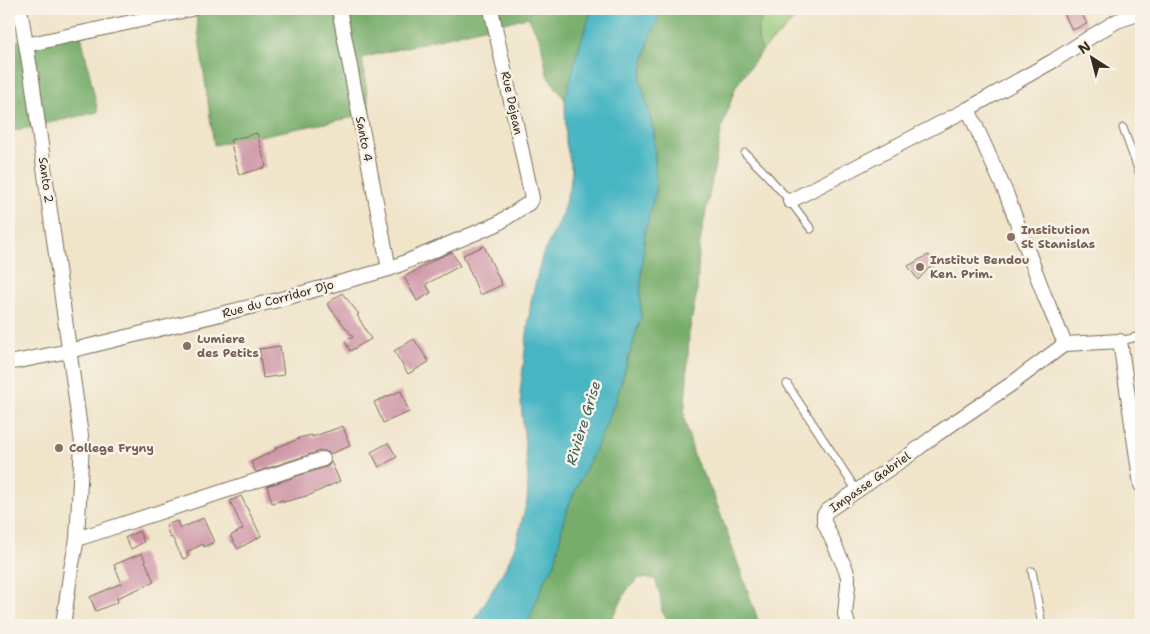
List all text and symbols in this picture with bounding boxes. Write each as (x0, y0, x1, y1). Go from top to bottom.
north arrow (1068, 32, 1118, 82)
text: N (1075, 37, 1094, 58)
street label: Rue Dejean (497, 70, 527, 136)
street label: Santo 4 (352, 115, 376, 163)
street label: Santo 2 (35, 156, 57, 204)
place label: Institution St Stanislas (1021, 222, 1095, 252)
marker: Institution St Stanislas (1005, 231, 1017, 243)
place label: Institut Bendou Ken. Prim. (930, 252, 1029, 282)
marker: Institut Bendou Ken. Prim. (914, 261, 926, 273)
street label: Rue du Corridor Djo (220, 276, 336, 322)
place label: Lumiere des Petits (197, 331, 259, 361)
marker: Lumiere des Petits (181, 340, 193, 352)
water label: Rivière Grise (562, 379, 604, 467)
place label: College Fryny (69, 440, 154, 456)
marker: College Fryny (53, 442, 65, 454)
street label: Impasse Gabriel (826, 448, 914, 516)

